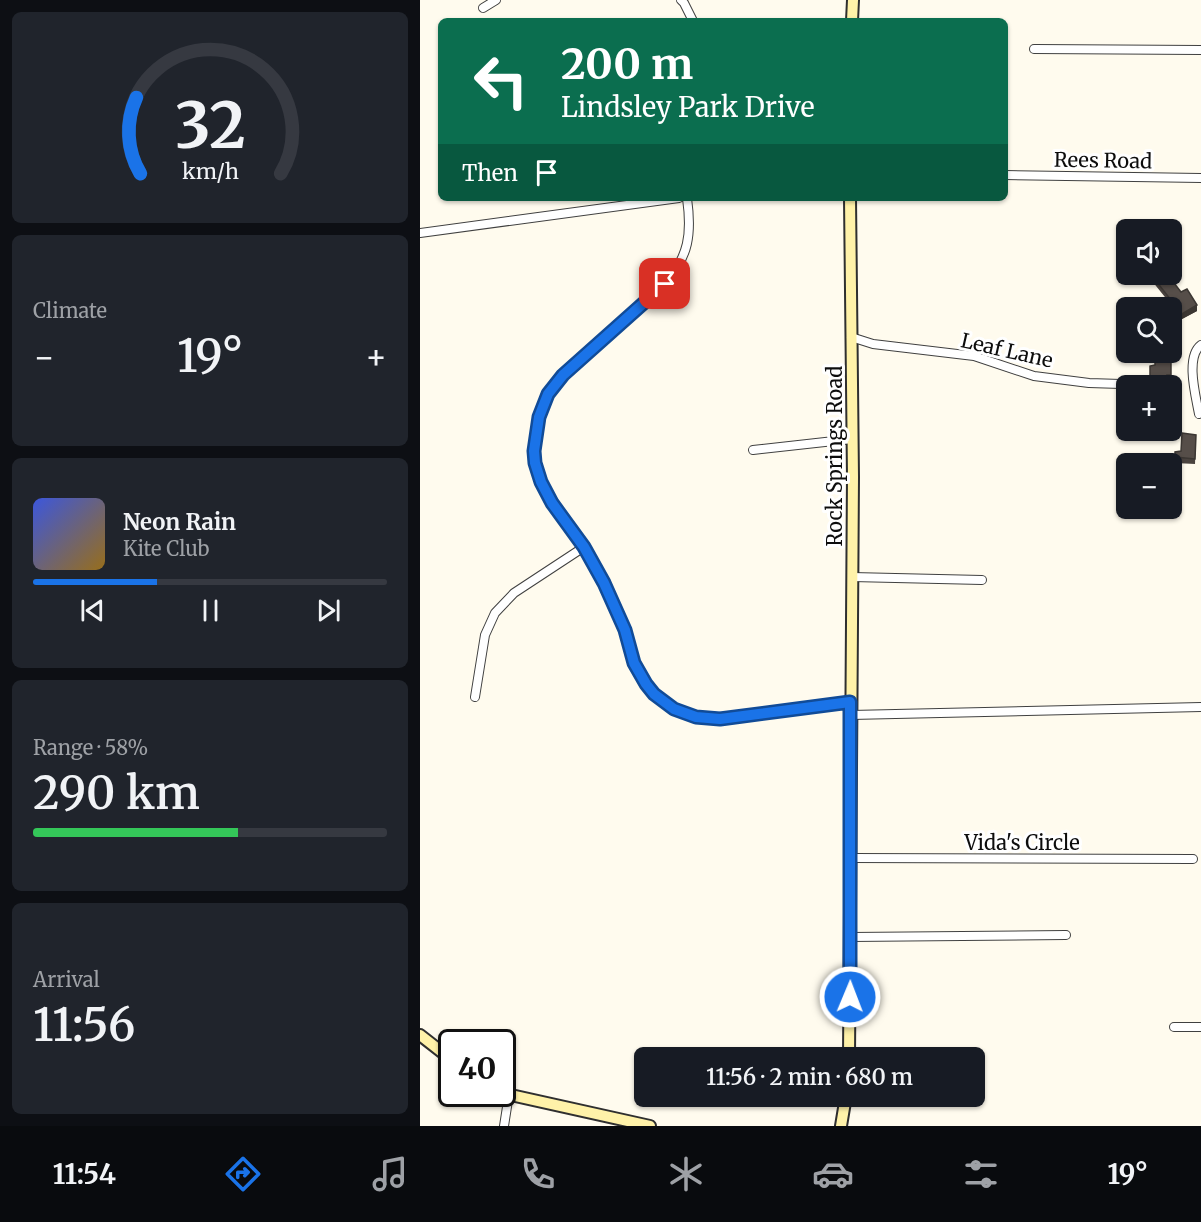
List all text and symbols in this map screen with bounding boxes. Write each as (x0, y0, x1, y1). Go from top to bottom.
text: 200 m (561, 38, 693, 90)
icon: left (462, 42, 540, 120)
text: 32 (175, 88, 245, 166)
text: Lindsley Park Drive (561, 90, 815, 124)
street label: Rees Road (1054, 147, 1152, 173)
icon: arrive (530, 156, 563, 189)
text: km/h (182, 159, 238, 186)
text: Then (462, 159, 518, 187)
map controls (1116, 219, 1182, 519)
button: sound (1116, 219, 1182, 285)
pin (639, 258, 690, 309)
icon: arrive (648, 267, 681, 300)
button: search (1116, 297, 1182, 363)
text: Climate (33, 298, 107, 323)
street label: Leaf Lane (959, 327, 1055, 373)
text: 19° (177, 328, 243, 384)
text: − (33, 337, 55, 378)
text: + (365, 337, 387, 378)
street label: Rock Springs Road (822, 366, 847, 546)
button: + (1116, 375, 1182, 441)
button: − (1116, 453, 1182, 519)
text: Neon Rain (123, 508, 236, 536)
text: Kite Club (123, 536, 209, 561)
icon: previous (76, 594, 109, 627)
icon: pause (194, 594, 227, 627)
icon: next (312, 594, 345, 627)
text: Range · 58% (33, 735, 148, 760)
text: 290 km (33, 765, 200, 821)
street label: Vida's Circle (963, 830, 1080, 855)
position arrow (818, 965, 882, 1029)
text: Arrival (33, 967, 100, 992)
text: 11:56 (33, 997, 135, 1053)
speed limit sign: 40 (438, 1029, 516, 1107)
text: 11:56 · 2 min · 680 m (706, 1063, 913, 1091)
icon: directions (222, 1153, 264, 1195)
icon: music (369, 1153, 411, 1195)
icon: phone (517, 1153, 559, 1195)
icon: climate (665, 1153, 707, 1195)
icon: car (812, 1153, 854, 1195)
icon: filters (960, 1153, 1002, 1195)
text: 11:54 (53, 1157, 116, 1191)
text: 19° (1108, 1157, 1148, 1191)

